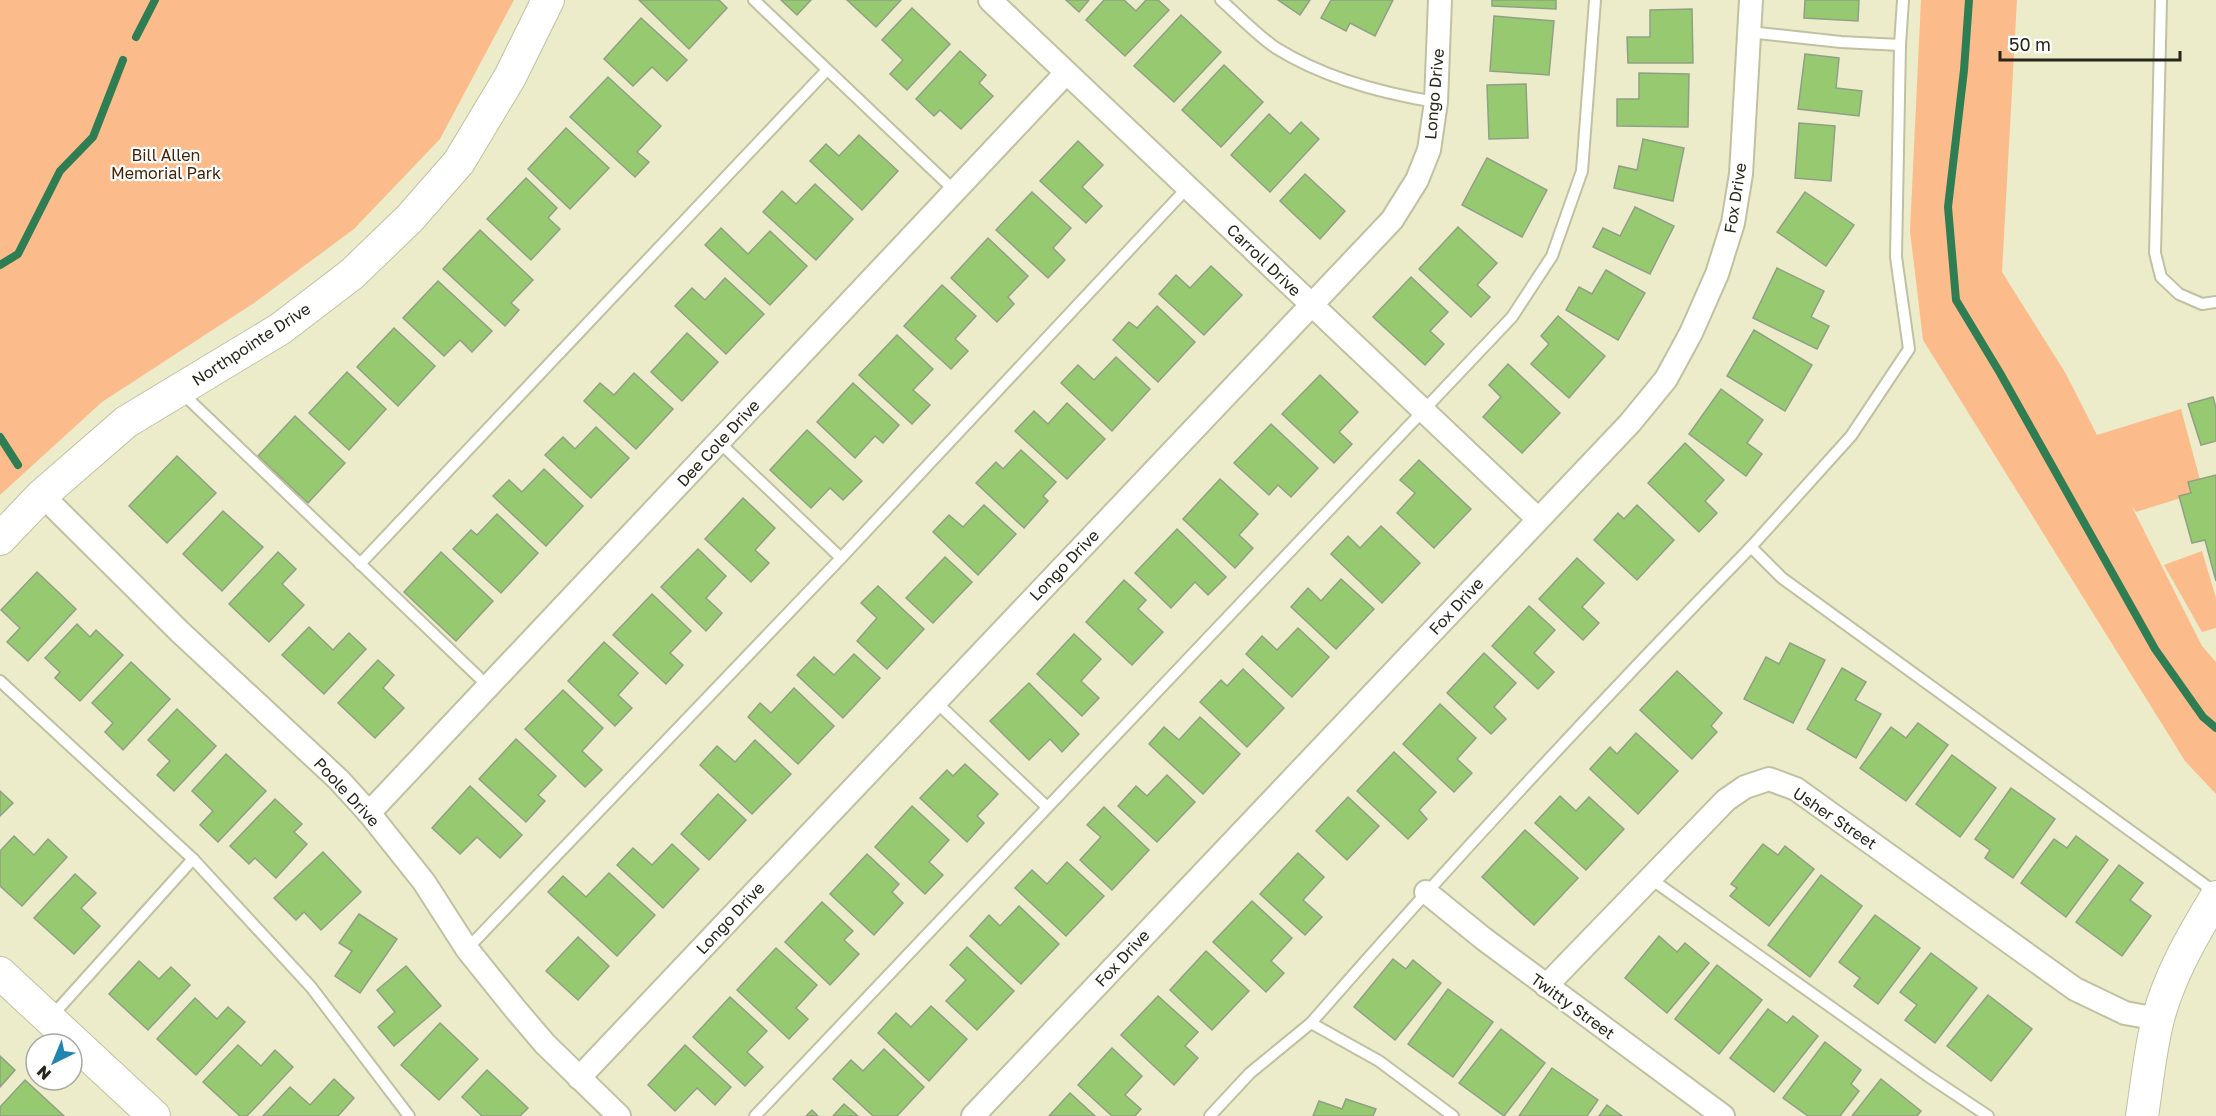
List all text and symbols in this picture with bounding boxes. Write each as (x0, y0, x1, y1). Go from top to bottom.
scale bar (2000, 24, 2180, 62)
text: 50 m (2009, 33, 2051, 55)
street label: Longo Drive (1420, 48, 1448, 140)
park label: Bill Allen Memorial Park (111, 145, 221, 183)
street label: Fox Drive (1720, 161, 1750, 235)
street label: Carroll Drive (1223, 220, 1305, 300)
street label: Northpointe Drive (188, 298, 314, 390)
street label: Dee Cole Drive (672, 395, 764, 491)
street label: Longo Drive (1025, 525, 1103, 605)
street label: Fox Drive (1424, 573, 1488, 639)
street label: Poole Drive (310, 753, 384, 831)
street label: Usher Street (1789, 783, 1881, 853)
street label: Longo Drive (691, 878, 769, 958)
street label: Fox Drive (1090, 925, 1154, 991)
street label: Twitty Street (1527, 969, 1619, 1043)
north arrow (24, 1032, 84, 1092)
text: N (32, 1062, 55, 1084)

